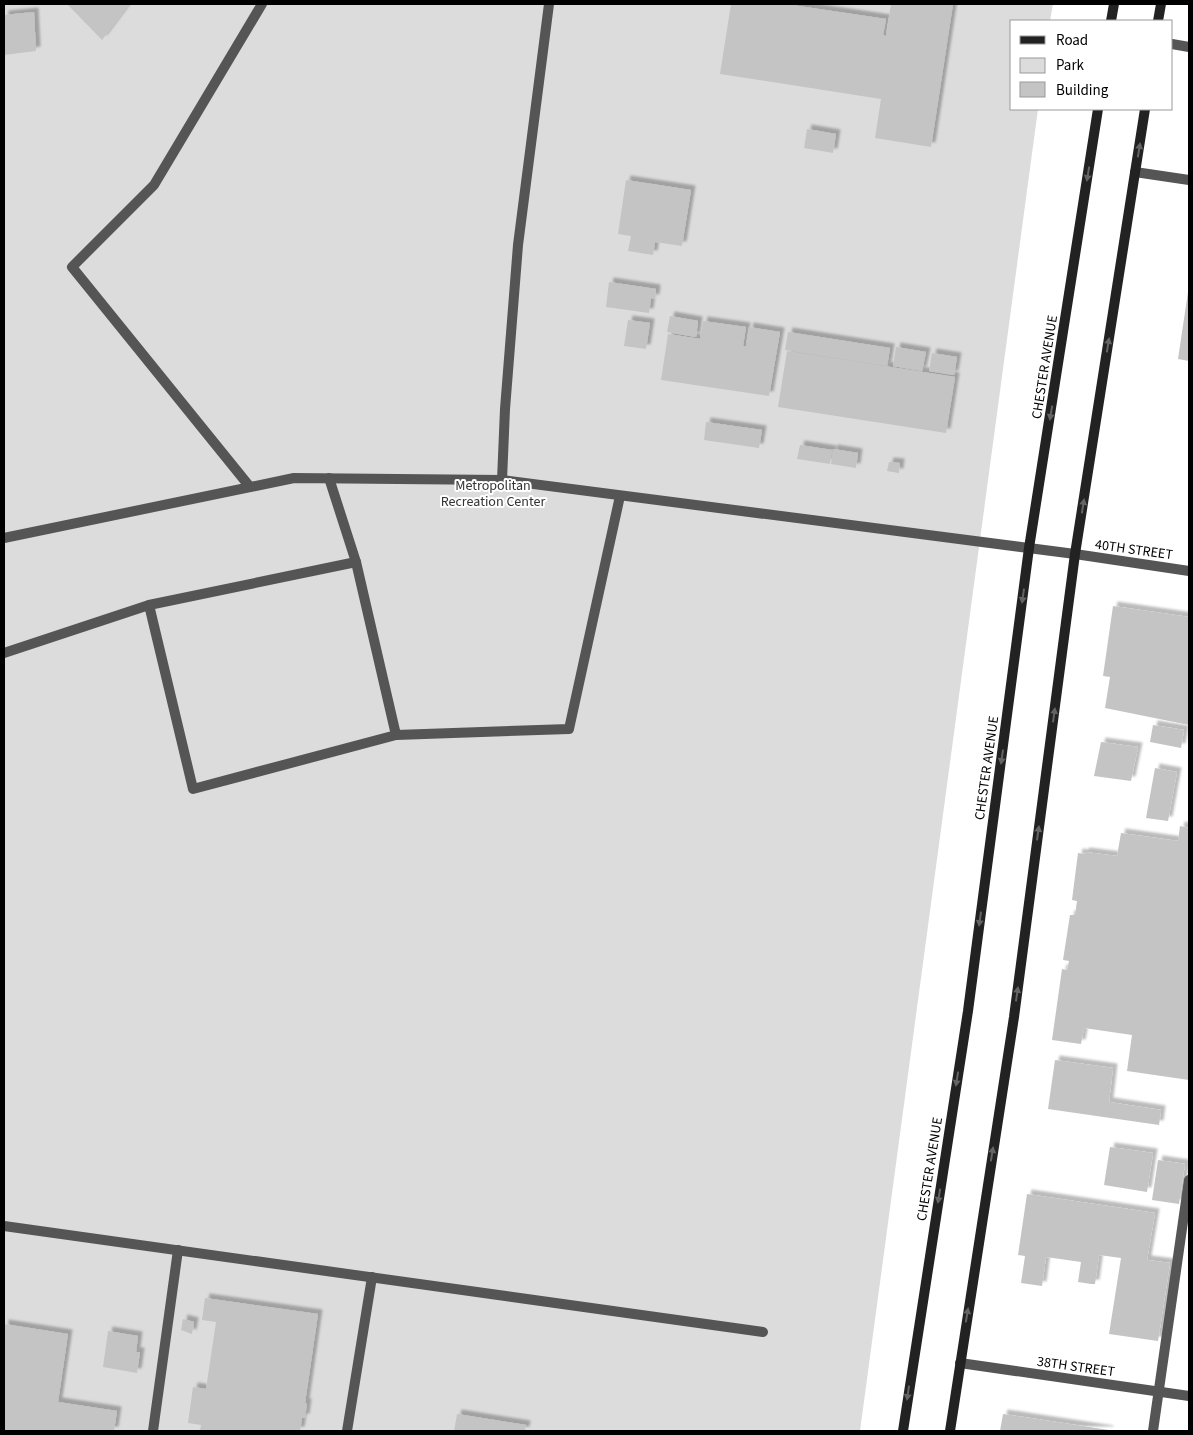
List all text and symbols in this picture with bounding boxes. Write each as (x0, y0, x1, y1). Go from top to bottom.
legend (1010, 20, 1173, 110)
text: Road (1056, 30, 1088, 51)
text: Park (1056, 55, 1085, 76)
text: Building (1056, 80, 1109, 101)
one-way arrow (1135, 142, 1143, 158)
one-way arrow (1084, 167, 1092, 183)
street label: CHESTER AVENUE (1027, 314, 1063, 420)
one-way arrow (1104, 337, 1112, 353)
one-way arrow (1046, 405, 1054, 421)
park label: Metropolitan Recreation Center (441, 476, 545, 512)
one-way arrow (1079, 498, 1087, 514)
street label: 40TH STREET (1094, 535, 1174, 565)
one-way arrow (1019, 589, 1027, 605)
one-way arrow (1050, 707, 1058, 723)
street label: CHESTER AVENUE (970, 715, 1004, 821)
one-way arrow (997, 750, 1005, 766)
one-way arrow (1034, 824, 1042, 840)
one-way arrow (976, 911, 984, 927)
one-way arrow (1013, 985, 1021, 1001)
one-way arrow (953, 1072, 961, 1088)
street label: CHESTER AVENUE (912, 1116, 948, 1222)
one-way arrow (989, 1146, 997, 1162)
one-way arrow (934, 1188, 942, 1204)
one-way arrow (964, 1306, 972, 1322)
street label: 38TH STREET (1036, 1352, 1116, 1382)
one-way arrow (904, 1386, 912, 1402)

